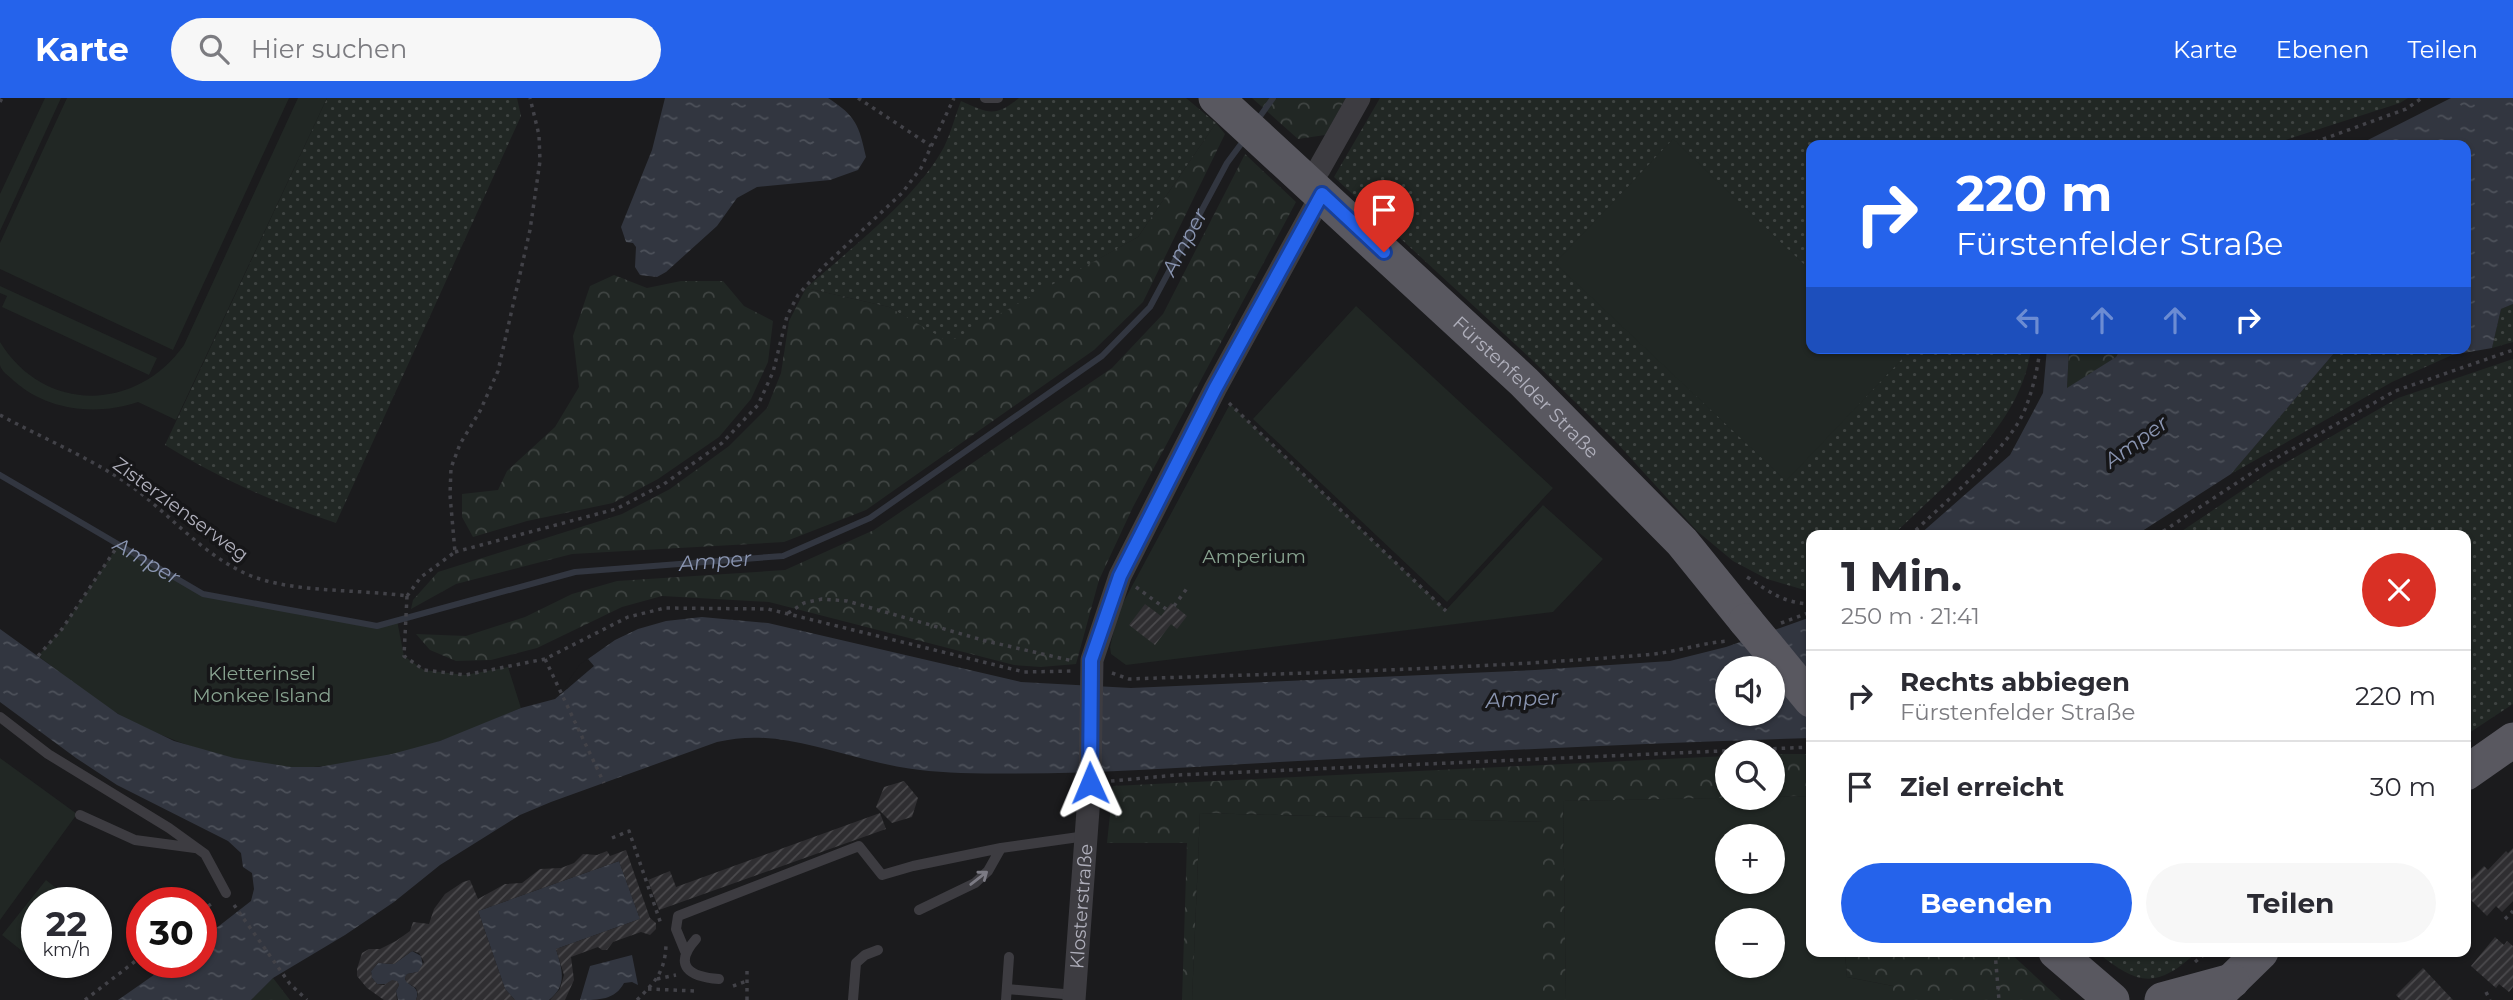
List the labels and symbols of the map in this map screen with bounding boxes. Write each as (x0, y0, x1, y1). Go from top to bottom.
pin (1354, 180, 1414, 252)
water label: Amper (1155, 204, 1213, 282)
street label: Fürstenfelder Straße (1448, 311, 1604, 463)
water label: Amper (2097, 410, 2173, 474)
street label: Zisterzienserweg (108, 453, 253, 566)
water label: Amper (108, 530, 185, 590)
water label: Amper (676, 545, 753, 576)
park label: Amperium (1202, 545, 1306, 568)
park label: Kletterinsel Monkee Island (193, 662, 331, 707)
water label: Amper (1483, 684, 1559, 713)
position arrow (1053, 746, 1127, 820)
street label: Klosterstraße (1065, 843, 1097, 970)
one-way arrow (970, 870, 988, 886)
speed limit sign: 30 (126, 887, 217, 978)

